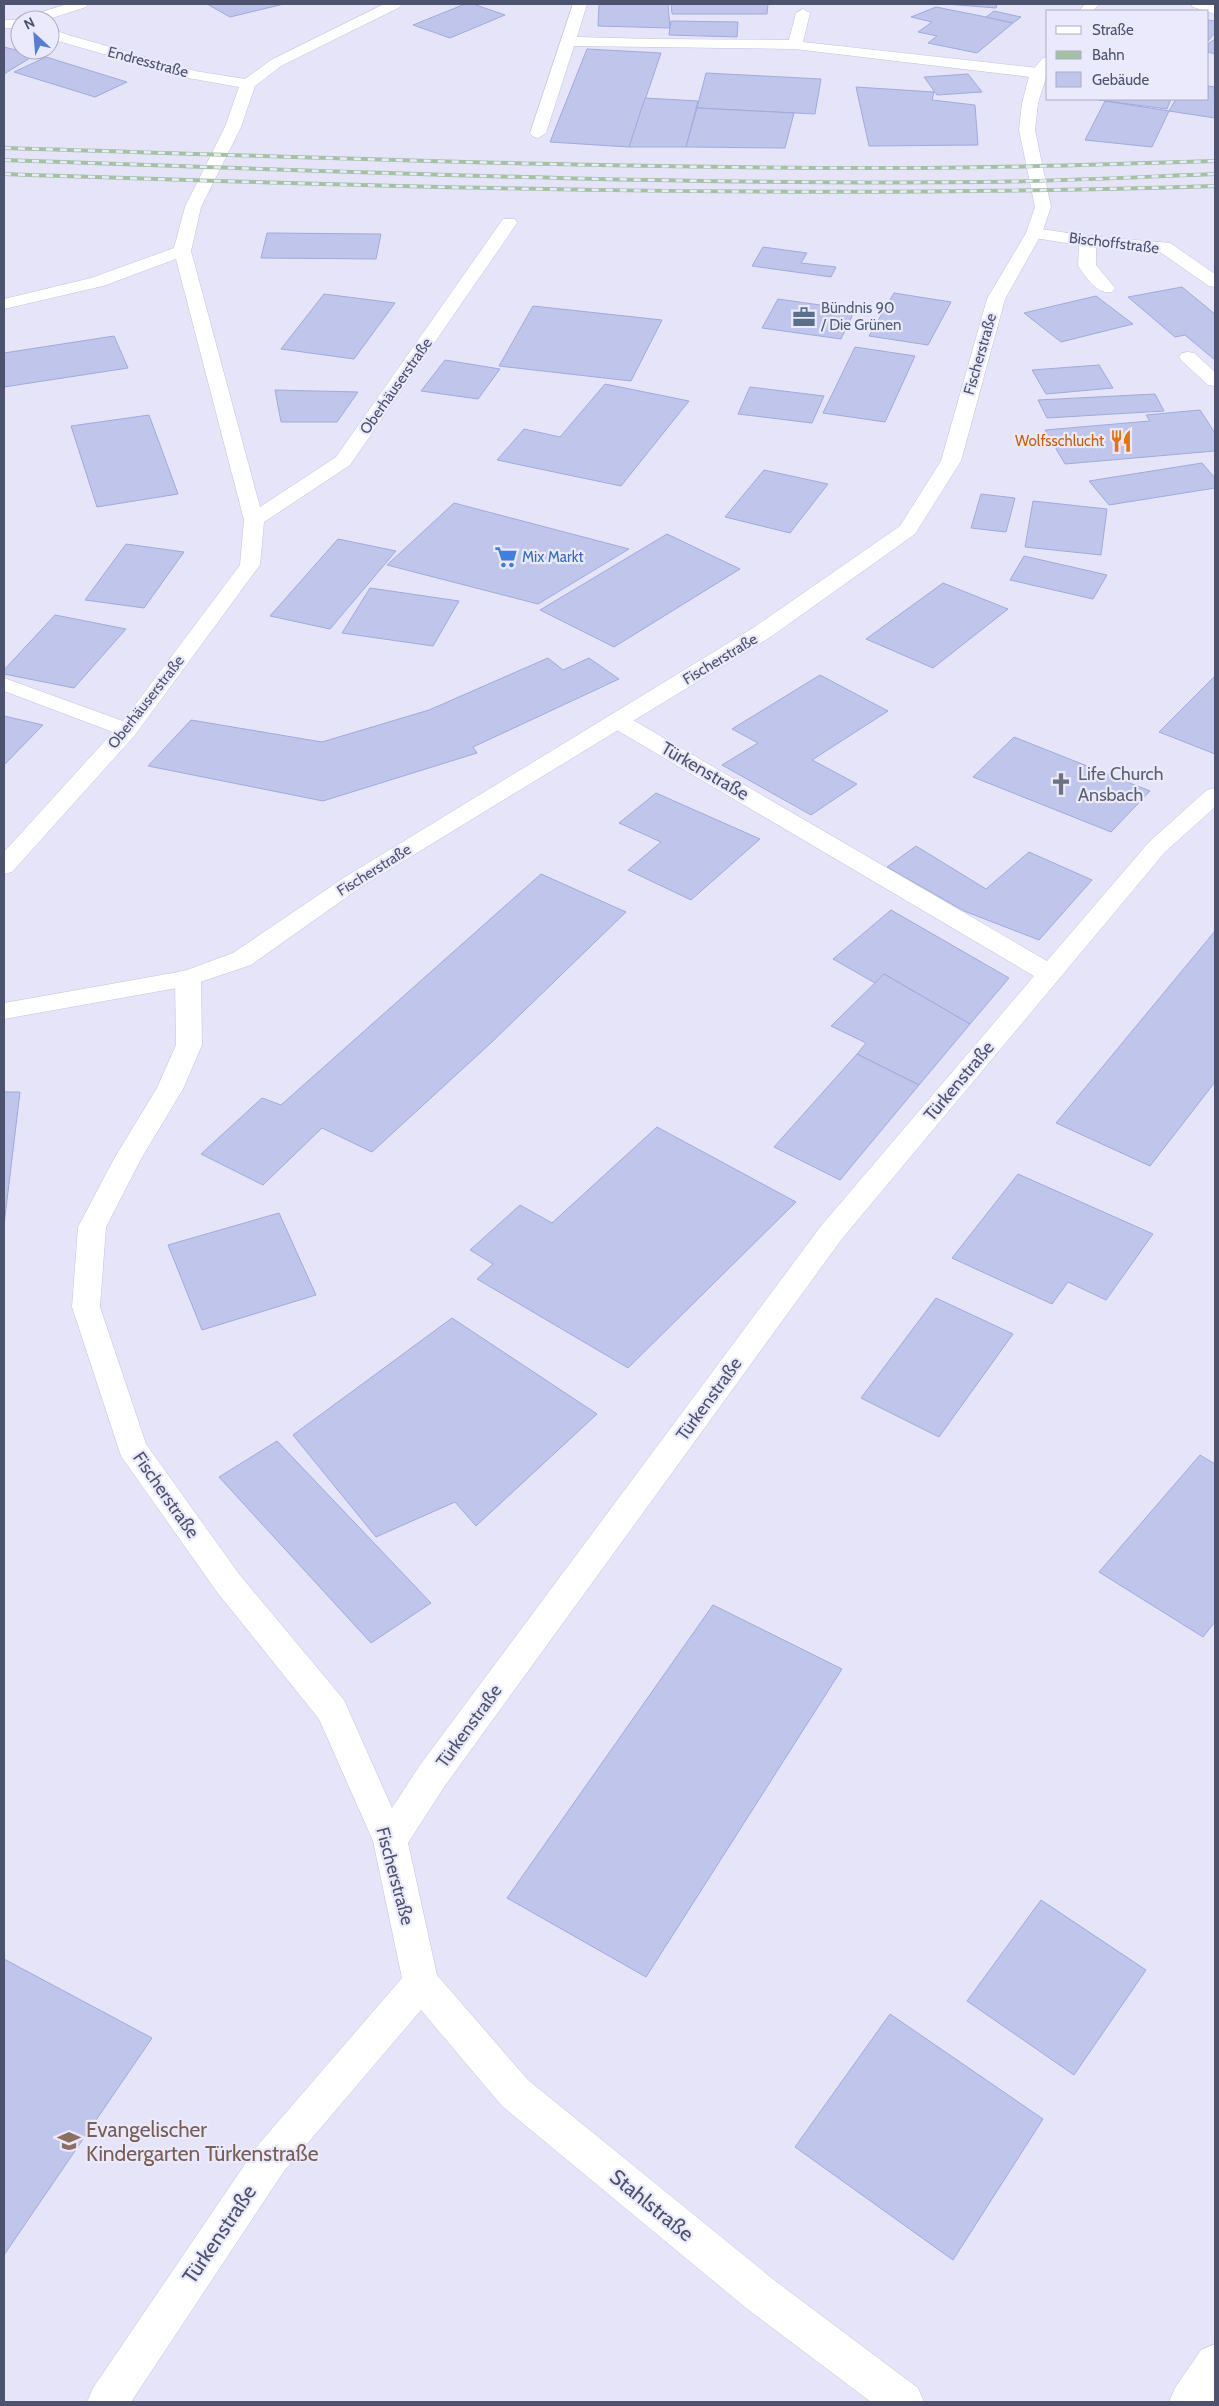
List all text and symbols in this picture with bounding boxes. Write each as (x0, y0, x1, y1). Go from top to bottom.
north arrow (10, 10, 60, 60)
legend (1046, 10, 1209, 100)
text: N (21, 13, 38, 34)
text: Straße (1092, 21, 1134, 39)
street label: Endresstraße (106, 43, 191, 81)
text: Bahn (1092, 46, 1125, 64)
text: Gebäude (1092, 71, 1149, 89)
street label: Bischoffstraße (1068, 229, 1160, 257)
place label: Bündnis 90 / Die Grünen (820, 299, 901, 334)
office icon: Bündnis 90 / Die Grünen (791, 304, 817, 330)
street label: Fischerstraße (960, 311, 1000, 397)
street label: Oberhäuserstraße (356, 334, 436, 438)
restaurant icon: Wolfsschlucht (1108, 428, 1134, 454)
place label: Wolfsschlucht (1015, 432, 1104, 450)
supermarket icon: Mix Markt (493, 544, 519, 570)
place label: Mix Markt (522, 548, 584, 566)
street label: Fischerstraße (679, 630, 761, 688)
street label: Oberhäuserstraße (104, 652, 188, 752)
street label: Türkenstraße (657, 737, 753, 805)
place label: Life Church Ansbach (1078, 763, 1164, 806)
church icon: Life Church Ansbach (1048, 771, 1074, 797)
street label: Fischerstraße (334, 840, 415, 900)
street label: Türkenstraße (919, 1037, 999, 1125)
street label: Türkenstraße (671, 1353, 747, 1445)
street label: Fischerstraße (128, 1447, 204, 1543)
street label: Türkenstraße (431, 1680, 507, 1772)
street label: Fischerstraße (371, 1825, 419, 1927)
place label: Evangelischer Kindergarten Türkenstraße (86, 2117, 319, 2166)
school or university icon: Evangelischer Kindergarten Türkenstraße (56, 2128, 82, 2154)
street label: Stahlstraße (605, 2164, 699, 2247)
street label: Türkenstraße (177, 2180, 261, 2288)

